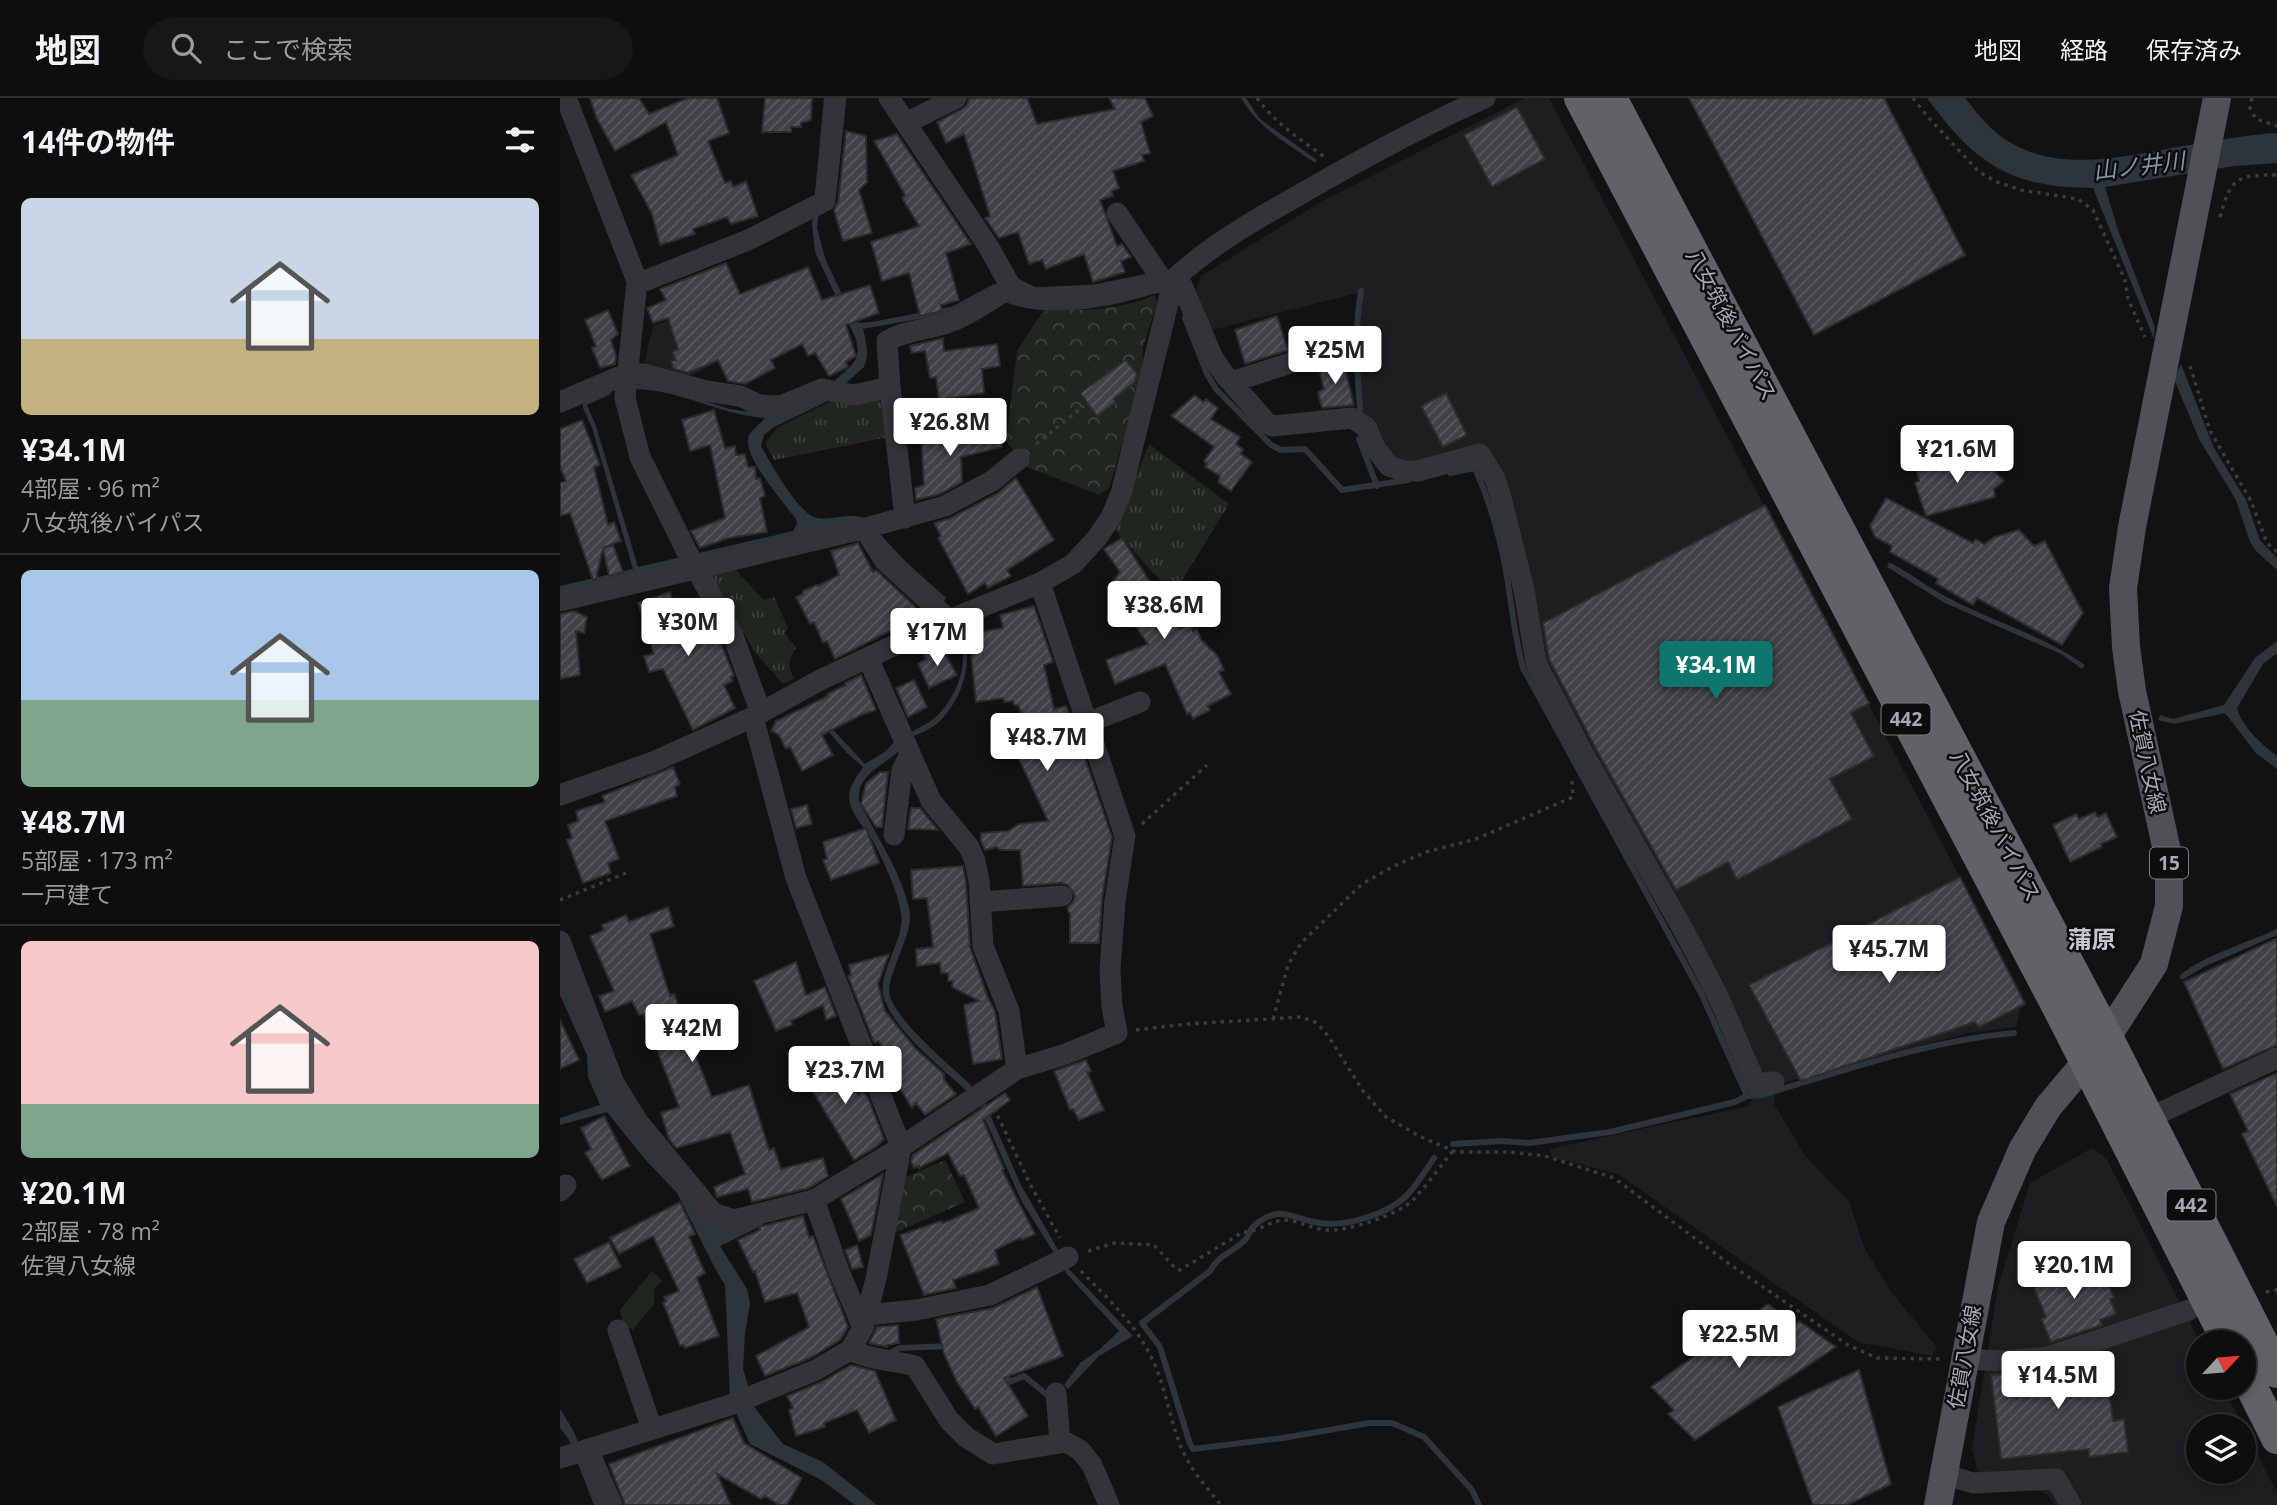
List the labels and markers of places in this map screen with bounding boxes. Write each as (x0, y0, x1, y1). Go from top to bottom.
pin: ¥25M (1294, 327, 1376, 386)
pin: ¥26.8M (893, 398, 1007, 458)
pin: ¥21.6M (1900, 426, 2014, 485)
pin: ¥38.6M (1107, 582, 1221, 641)
pin: ¥30M (647, 598, 729, 658)
pin: ¥17M (896, 608, 978, 668)
pin: ¥34.1M (1659, 642, 1773, 701)
pin: ¥48.7M (990, 714, 1104, 773)
pin: ¥45.7M (1832, 926, 1946, 985)
pin: ¥42M (651, 1004, 733, 1064)
pin: ¥23.7M (788, 1046, 902, 1106)
pin: ¥20.1M (2017, 1242, 2131, 1301)
pin: ¥22.5M (1682, 1310, 1796, 1370)
pin: ¥14.5M (2001, 1352, 2115, 1411)

